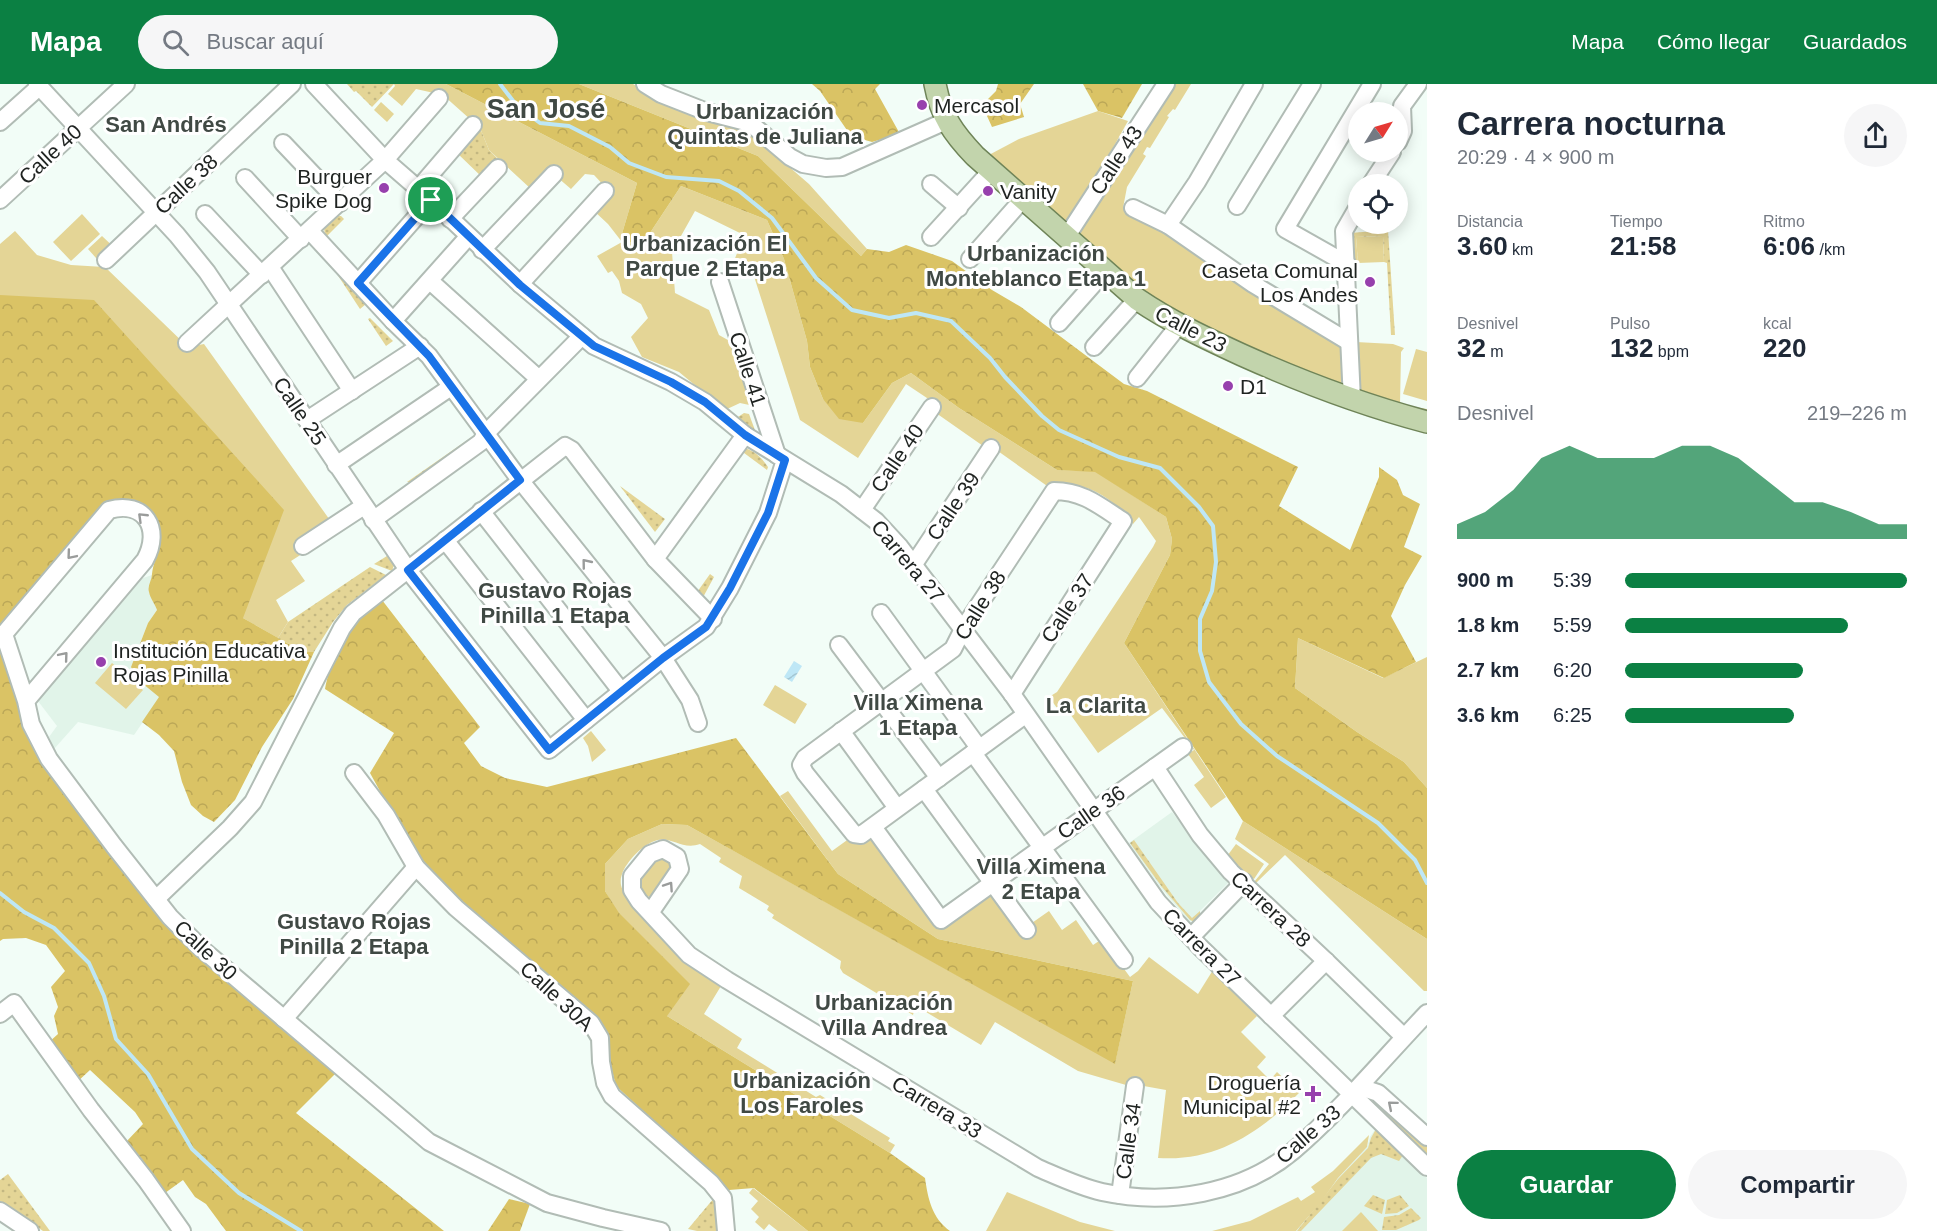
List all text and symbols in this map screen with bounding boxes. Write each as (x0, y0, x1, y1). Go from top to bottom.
search box (138, 15, 558, 69)
text: Mapa (30, 26, 102, 57)
icon: search (159, 26, 192, 59)
text: Buscar aquí (207, 29, 324, 54)
text: Mapa (1571, 30, 1624, 53)
text: Cómo llegar (1657, 30, 1770, 53)
text: Guardados (1803, 30, 1907, 53)
district label: San José (487, 94, 605, 124)
place label: Mercasol (934, 94, 1019, 117)
marker: Mercasol (915, 98, 929, 112)
district label: Urbanización Quintas de Juliana (667, 99, 864, 149)
north arrow (1348, 102, 1408, 162)
map controls (1348, 102, 1408, 234)
button: share (1844, 104, 1907, 167)
text: Carrera nocturna (1457, 105, 1725, 142)
district label: San Andrés (105, 112, 227, 137)
street label: Calle 40 (14, 119, 86, 189)
street label: Calle 43 (1085, 121, 1147, 199)
text: 20:29 · 4 × 900 m (1457, 146, 1614, 168)
street label: Calle 38 (150, 149, 222, 219)
place label: Burguer Spike Dog (275, 165, 372, 212)
pin (405, 174, 456, 225)
button: locate (1348, 174, 1408, 234)
place label: Vanity (1000, 180, 1057, 203)
marker: Burguer Spike Dog (377, 181, 391, 195)
icon: arrive (414, 183, 447, 216)
marker: Vanity (981, 184, 995, 198)
text: Distancia (1457, 213, 1523, 230)
text: Tiempo (1610, 213, 1663, 230)
text: Ritmo (1763, 213, 1805, 230)
district label: Urbanización El Parque 2 Etapa (622, 231, 788, 281)
text: 3.60 (1457, 231, 1508, 261)
text: 21:58 (1610, 231, 1677, 261)
text: 6:06 (1763, 231, 1815, 261)
district label: Urbanización Monteblanco Etapa 1 (926, 241, 1146, 291)
text: km (1508, 241, 1533, 258)
text: /km (1815, 241, 1845, 258)
place label: Caseta Comunal Los Andes (1202, 259, 1358, 306)
marker: Caseta Comunal Los Andes (1363, 275, 1377, 289)
street label: Calle 23 (1151, 301, 1231, 357)
text: Desnivel (1457, 315, 1518, 332)
text: Pulso (1610, 315, 1650, 332)
text: kcal (1763, 315, 1791, 332)
street label: Calle 41 (725, 329, 771, 409)
text: 32 (1457, 333, 1486, 363)
text: 132 (1610, 333, 1653, 363)
text: 220 (1763, 333, 1806, 363)
text: m (1486, 343, 1504, 360)
text: bpm (1653, 343, 1689, 360)
street label: Calle 25 (269, 373, 331, 449)
place label: D1 (1240, 375, 1267, 398)
marker: D1 (1221, 379, 1235, 393)
text: Desnivel (1457, 402, 1534, 424)
text: 219–226 m (1807, 402, 1907, 424)
street label: Calle 40 (866, 420, 928, 496)
street label: Calle 39 (922, 468, 984, 544)
one-way arrow (139, 513, 149, 524)
street label: Carrera 27 (867, 515, 949, 607)
one-way arrow (68, 548, 79, 559)
one-way arrow (583, 559, 594, 570)
street label: Calle 38 (950, 566, 1010, 644)
street label: Calle 37 (1036, 569, 1098, 647)
text: 900 m (1457, 569, 1514, 591)
text: 5:39 (1553, 569, 1592, 591)
district label: Gustavo Rojas Pinilla 1 Etapa (478, 578, 632, 628)
text: 1.8 km (1457, 614, 1519, 636)
text: 5:59 (1553, 614, 1592, 636)
place label: Institución Educativa Rojas Pinilla (113, 639, 306, 686)
one-way arrow (57, 652, 68, 663)
marker: Institución Educativa Rojas Pinilla (94, 655, 108, 669)
text: 2.7 km (1457, 659, 1519, 681)
text: 6:20 (1553, 659, 1592, 681)
district label: Villa Ximena 1 Etapa (853, 690, 983, 740)
district label: La Clarita (1046, 693, 1147, 718)
text: 3.6 km (1457, 704, 1519, 726)
text: 6:25 (1553, 704, 1592, 726)
street label: Calle 36 (1053, 780, 1129, 844)
district label: Villa Ximena 2 Etapa (976, 854, 1106, 904)
street label: Carrera 28 (1226, 866, 1316, 952)
one-way arrow (662, 881, 673, 892)
street label: Carrera 27 (1158, 903, 1246, 991)
district label: Gustavo Rojas Pinilla 2 Etapa (277, 909, 431, 959)
street label: Calle 30 (170, 915, 242, 985)
street label: Calle 30A (516, 957, 598, 1035)
district label: Urbanización Villa Andrea (815, 990, 953, 1040)
district label: Urbanización Los Faroles (733, 1068, 871, 1118)
street label: Carrera 33 (888, 1071, 986, 1143)
place label: Droguería Municipal #2 (1183, 1071, 1301, 1118)
marker: Droguería Municipal #2 (1306, 1087, 1320, 1101)
street label: Calle 33 (1271, 1100, 1345, 1168)
street label: Calle 34 (1111, 1101, 1145, 1181)
one-way arrow (1388, 1101, 1399, 1112)
button: Guardar (1457, 1150, 1676, 1219)
button: Compartir (1688, 1150, 1907, 1219)

